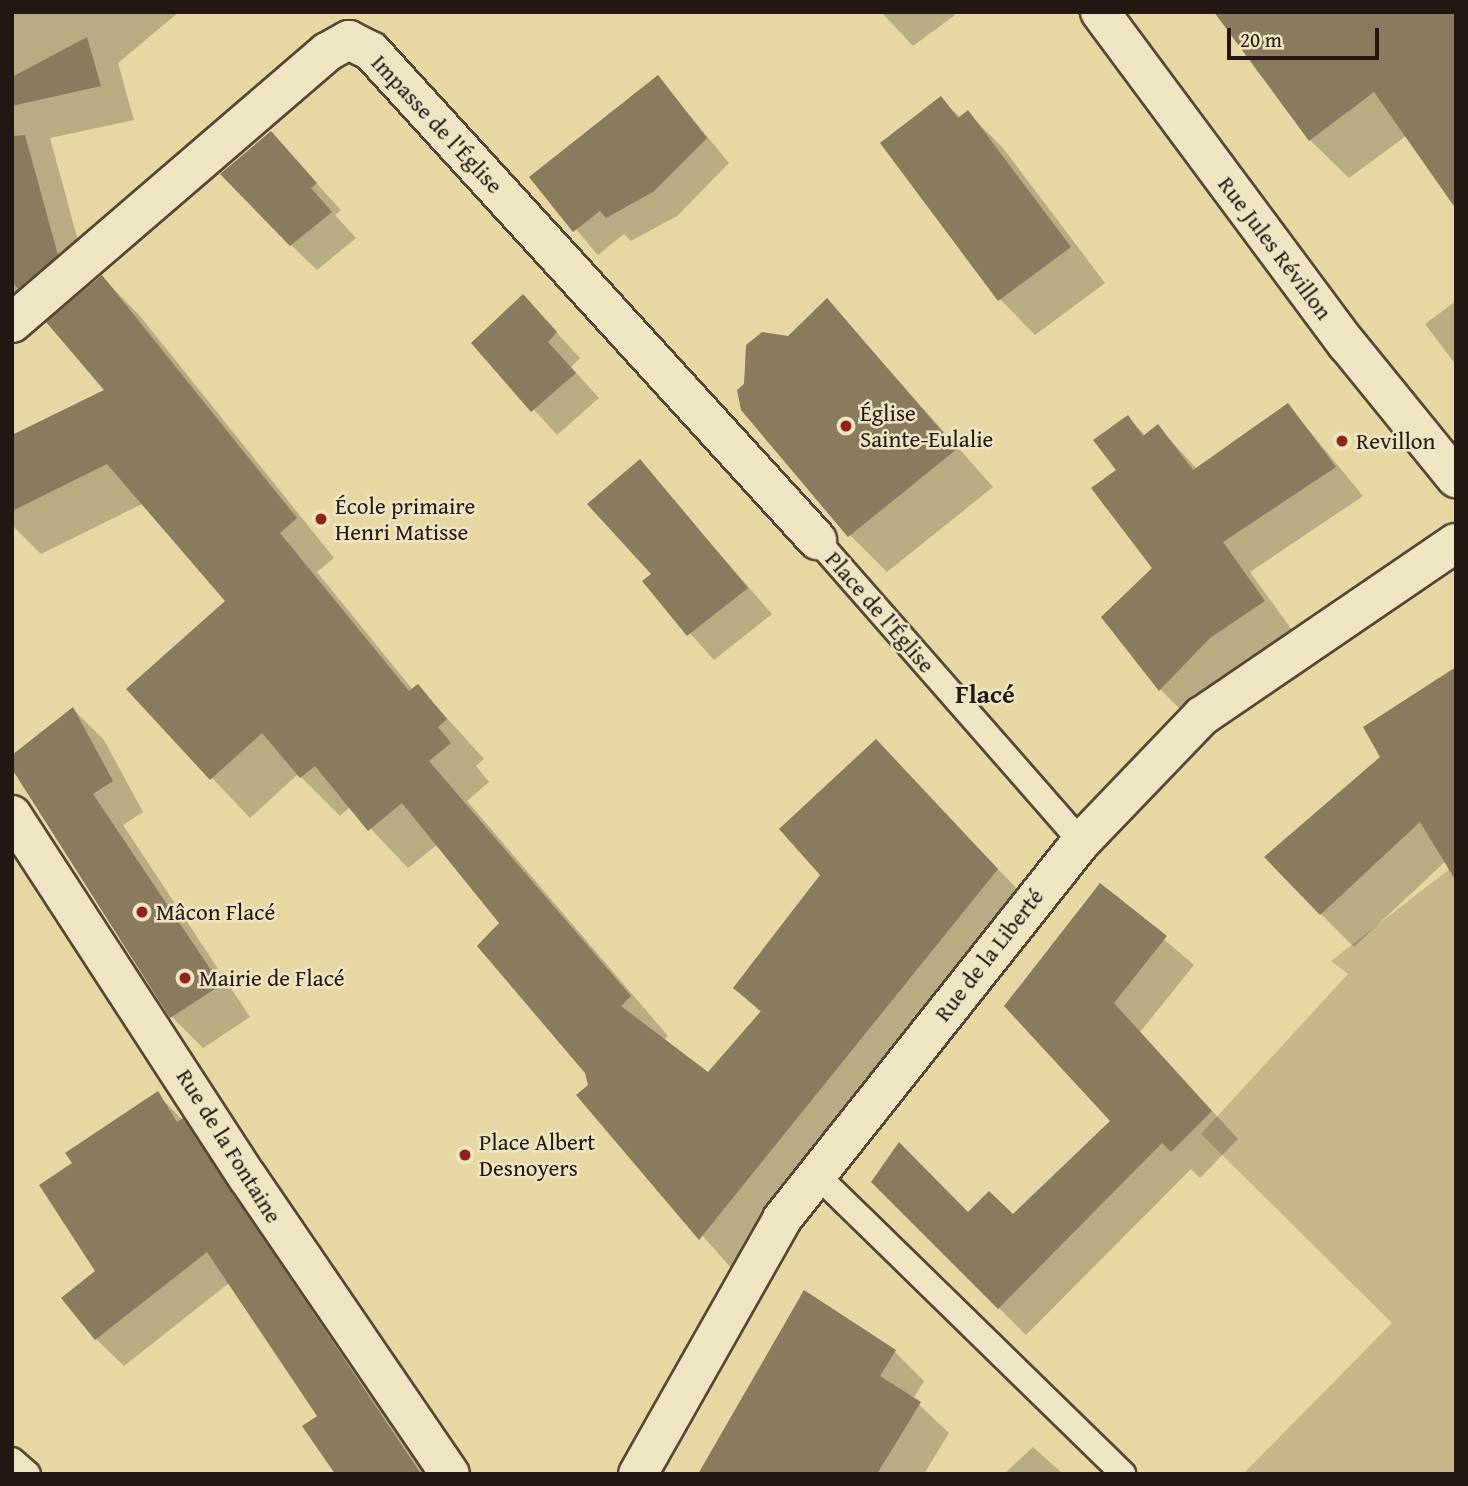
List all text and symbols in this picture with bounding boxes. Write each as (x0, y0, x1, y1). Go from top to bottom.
scale bar (1230, 14, 1382, 58)
text: 20 m (1240, 24, 1282, 55)
street label: Impasse de l'Église (366, 49, 508, 199)
street label: Rue Jules Révillon (1212, 171, 1338, 325)
place label: Église Sainte-Eulalie (860, 399, 993, 453)
marker: Église Sainte-Eulalie (838, 418, 854, 434)
place label: Revillon (1356, 427, 1436, 455)
marker: Revillon (1334, 433, 1350, 449)
place label: École primaire Henri Matisse (335, 492, 475, 546)
marker: École primaire Henri Matisse (313, 511, 329, 527)
street label: Place de l'Église (820, 546, 940, 678)
district label: Flacé (955, 678, 1015, 710)
street label: Rue de la Liberté (929, 883, 1049, 1027)
place label: Mâcon Flacé (156, 898, 275, 926)
marker: Mâcon Flacé (134, 904, 150, 920)
place label: Mairie de Flacé (199, 964, 345, 992)
marker: Mairie de Flacé (177, 970, 193, 986)
street label: Rue de la Fontaine (171, 1064, 287, 1228)
place label: Place Albert Desnoyers (479, 1128, 595, 1182)
marker: Place Albert Desnoyers (457, 1147, 473, 1163)

